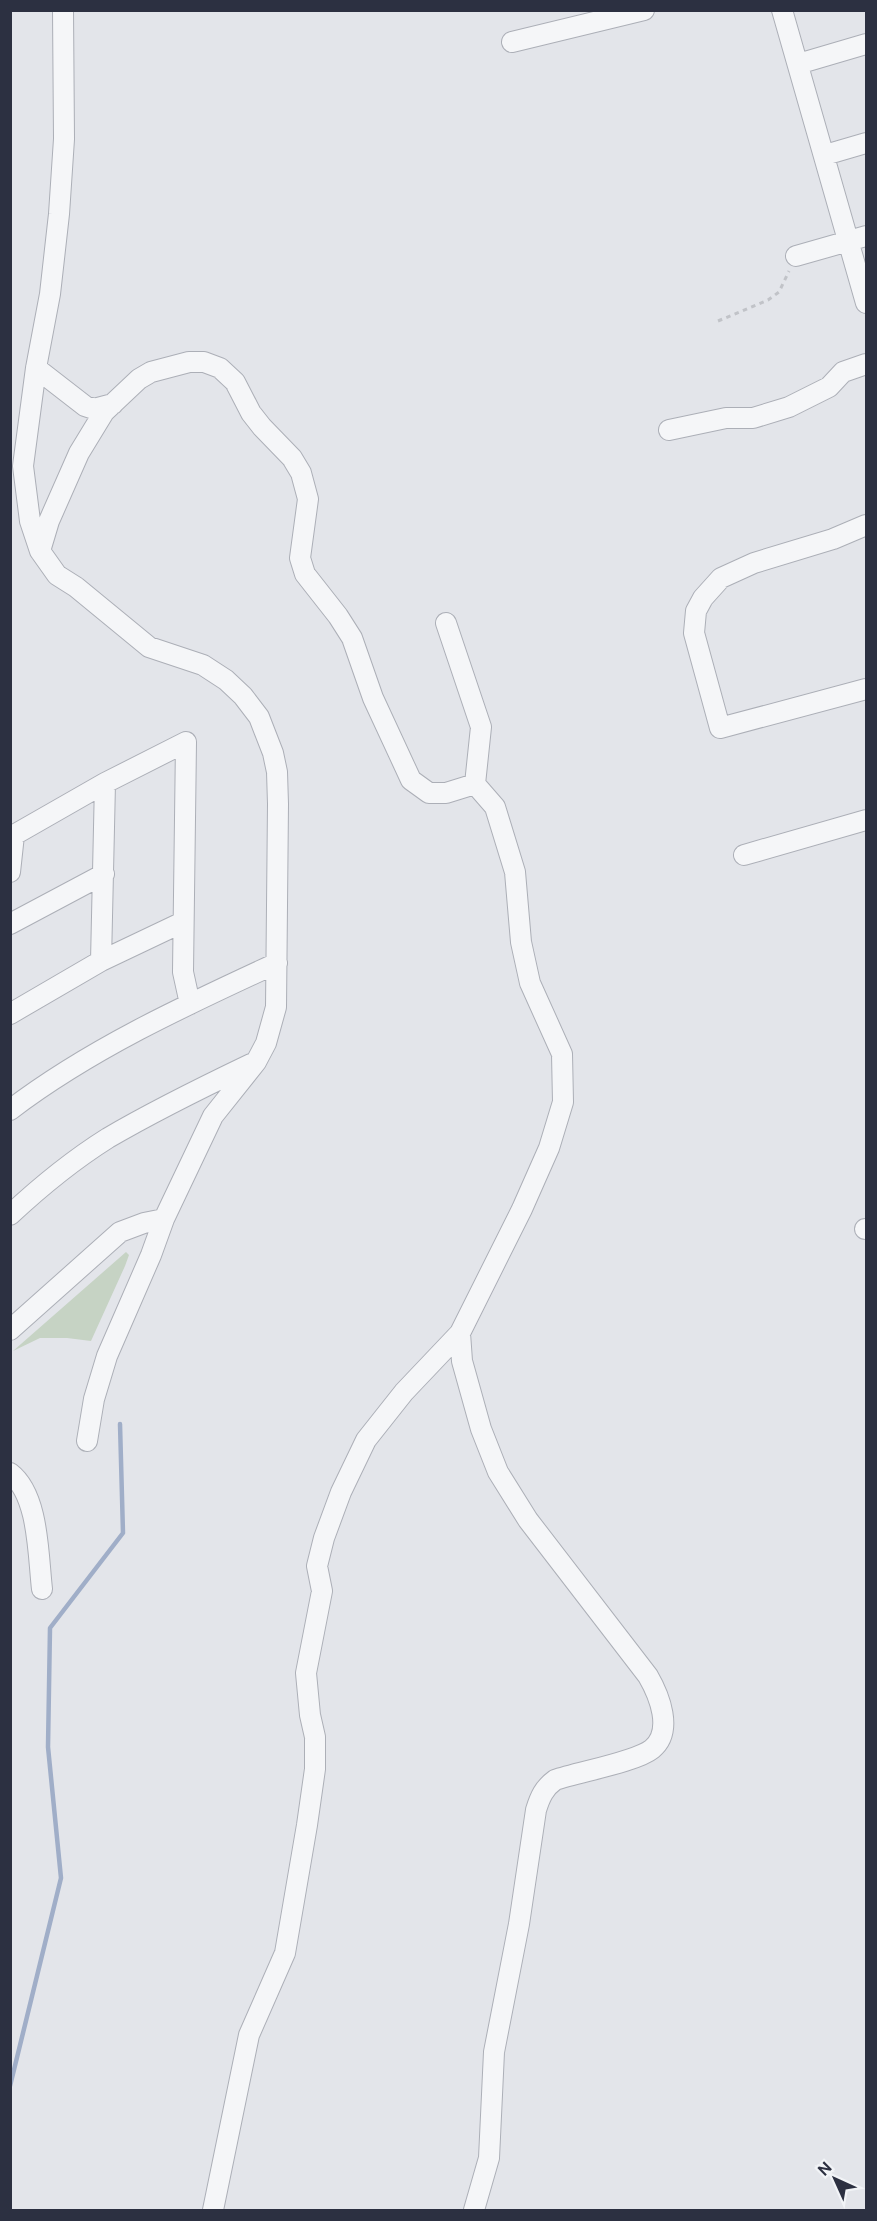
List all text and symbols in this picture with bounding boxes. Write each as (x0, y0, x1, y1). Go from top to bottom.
north arrow (805, 2149, 865, 2209)
text: N (813, 2157, 836, 2180)

